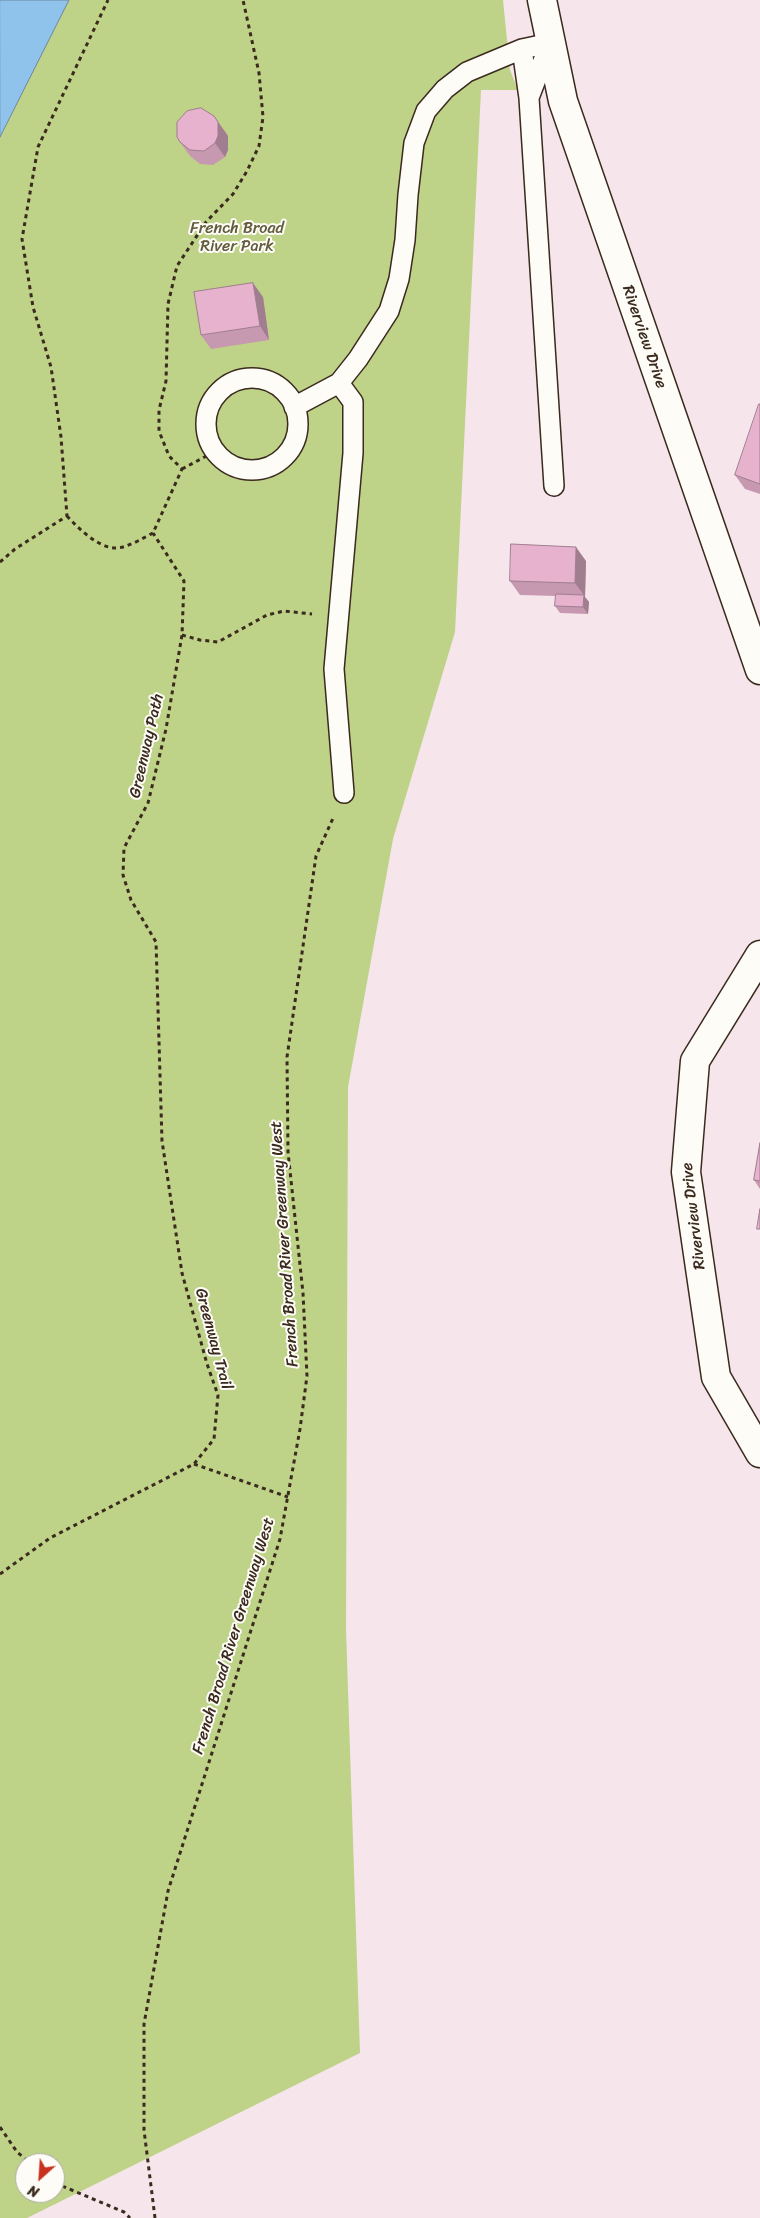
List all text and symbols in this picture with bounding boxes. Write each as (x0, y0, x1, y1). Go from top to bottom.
park label: French Broad River Park (190, 219, 284, 257)
street label: Riverview Drive (617, 283, 671, 391)
street label: Greenway Path (126, 692, 168, 800)
street label: French Broad River Greenway West (267, 1120, 303, 1368)
street label: Riverview Drive (678, 1161, 710, 1271)
street label: Greenway Trail (190, 1286, 236, 1392)
street label: French Broad River Greenway West (189, 1515, 279, 1757)
north arrow (15, 2153, 65, 2203)
text: N (24, 2178, 43, 2204)

